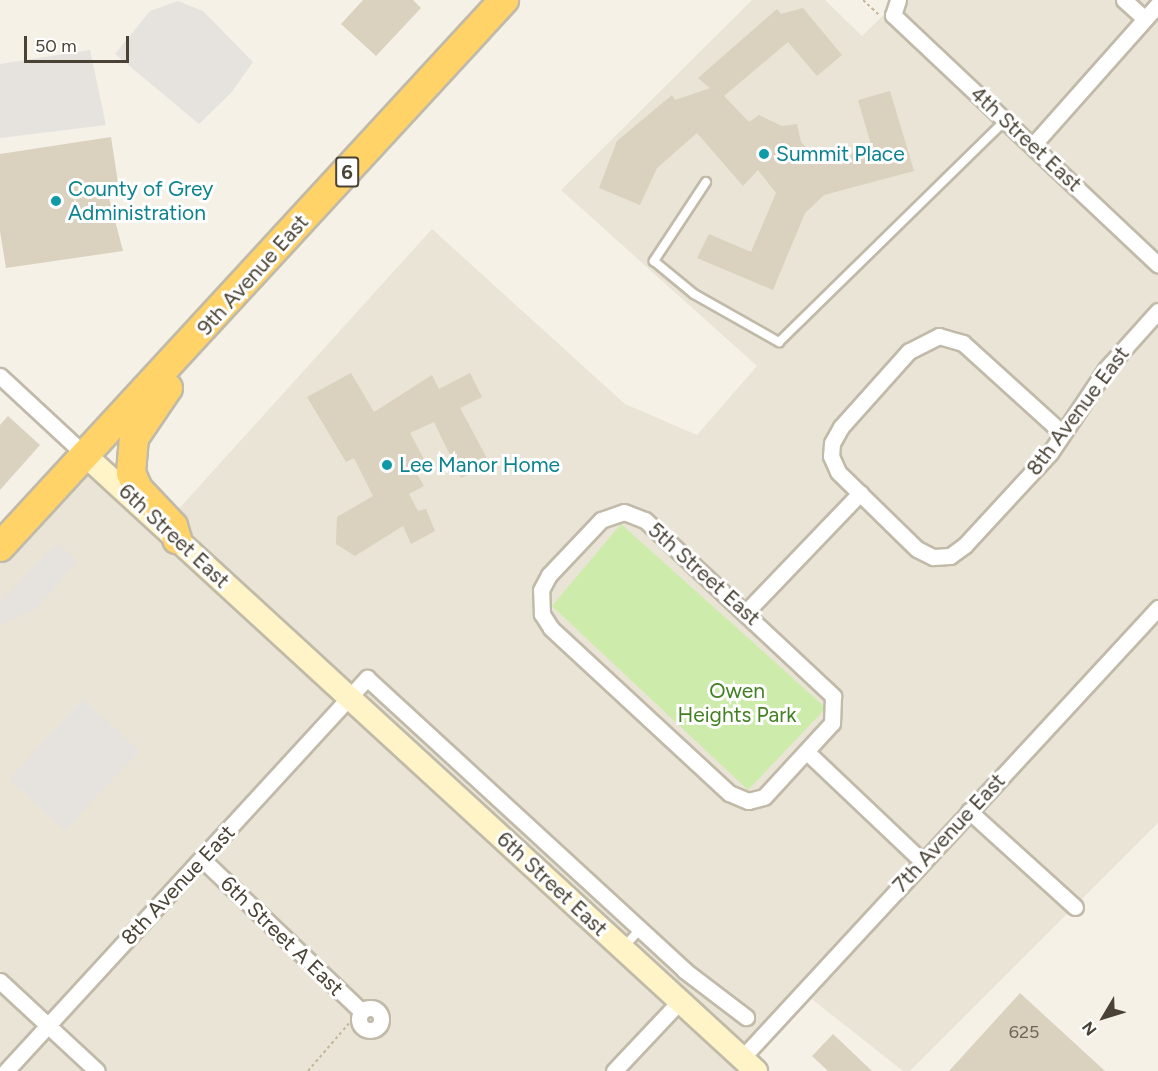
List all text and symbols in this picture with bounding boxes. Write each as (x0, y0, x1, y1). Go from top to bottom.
scale bar (27, 24, 132, 62)
text: 50 m (35, 35, 77, 57)
street label: 4th Street East (965, 81, 1087, 197)
place label: Summit Place (776, 141, 905, 167)
marker: Summit Place (757, 147, 771, 161)
road number: 6 (335, 155, 359, 189)
place label: County of Grey Administration (68, 176, 213, 226)
marker: County of Grey Administration (49, 194, 63, 208)
street label: 9th Avenue East (192, 209, 314, 341)
street label: 8th Avenue East (1021, 342, 1135, 480)
place label: Lee Manor Home (399, 452, 560, 478)
marker: Lee Manor Home (380, 458, 394, 472)
street label: 6th Street East (114, 479, 234, 593)
street label: 5th Street East (643, 517, 765, 631)
park label: Owen Heights Park (677, 678, 797, 728)
street label: 7th Avenue East (888, 768, 1010, 898)
street label: 8th Avenue East (116, 820, 240, 950)
street label: 6th Street East (492, 827, 612, 941)
street label: 6th Street A East (215, 871, 349, 1001)
north arrow (1074, 987, 1134, 1047)
text: N (1078, 1018, 1101, 1039)
house number: 625 (1009, 1021, 1039, 1043)

